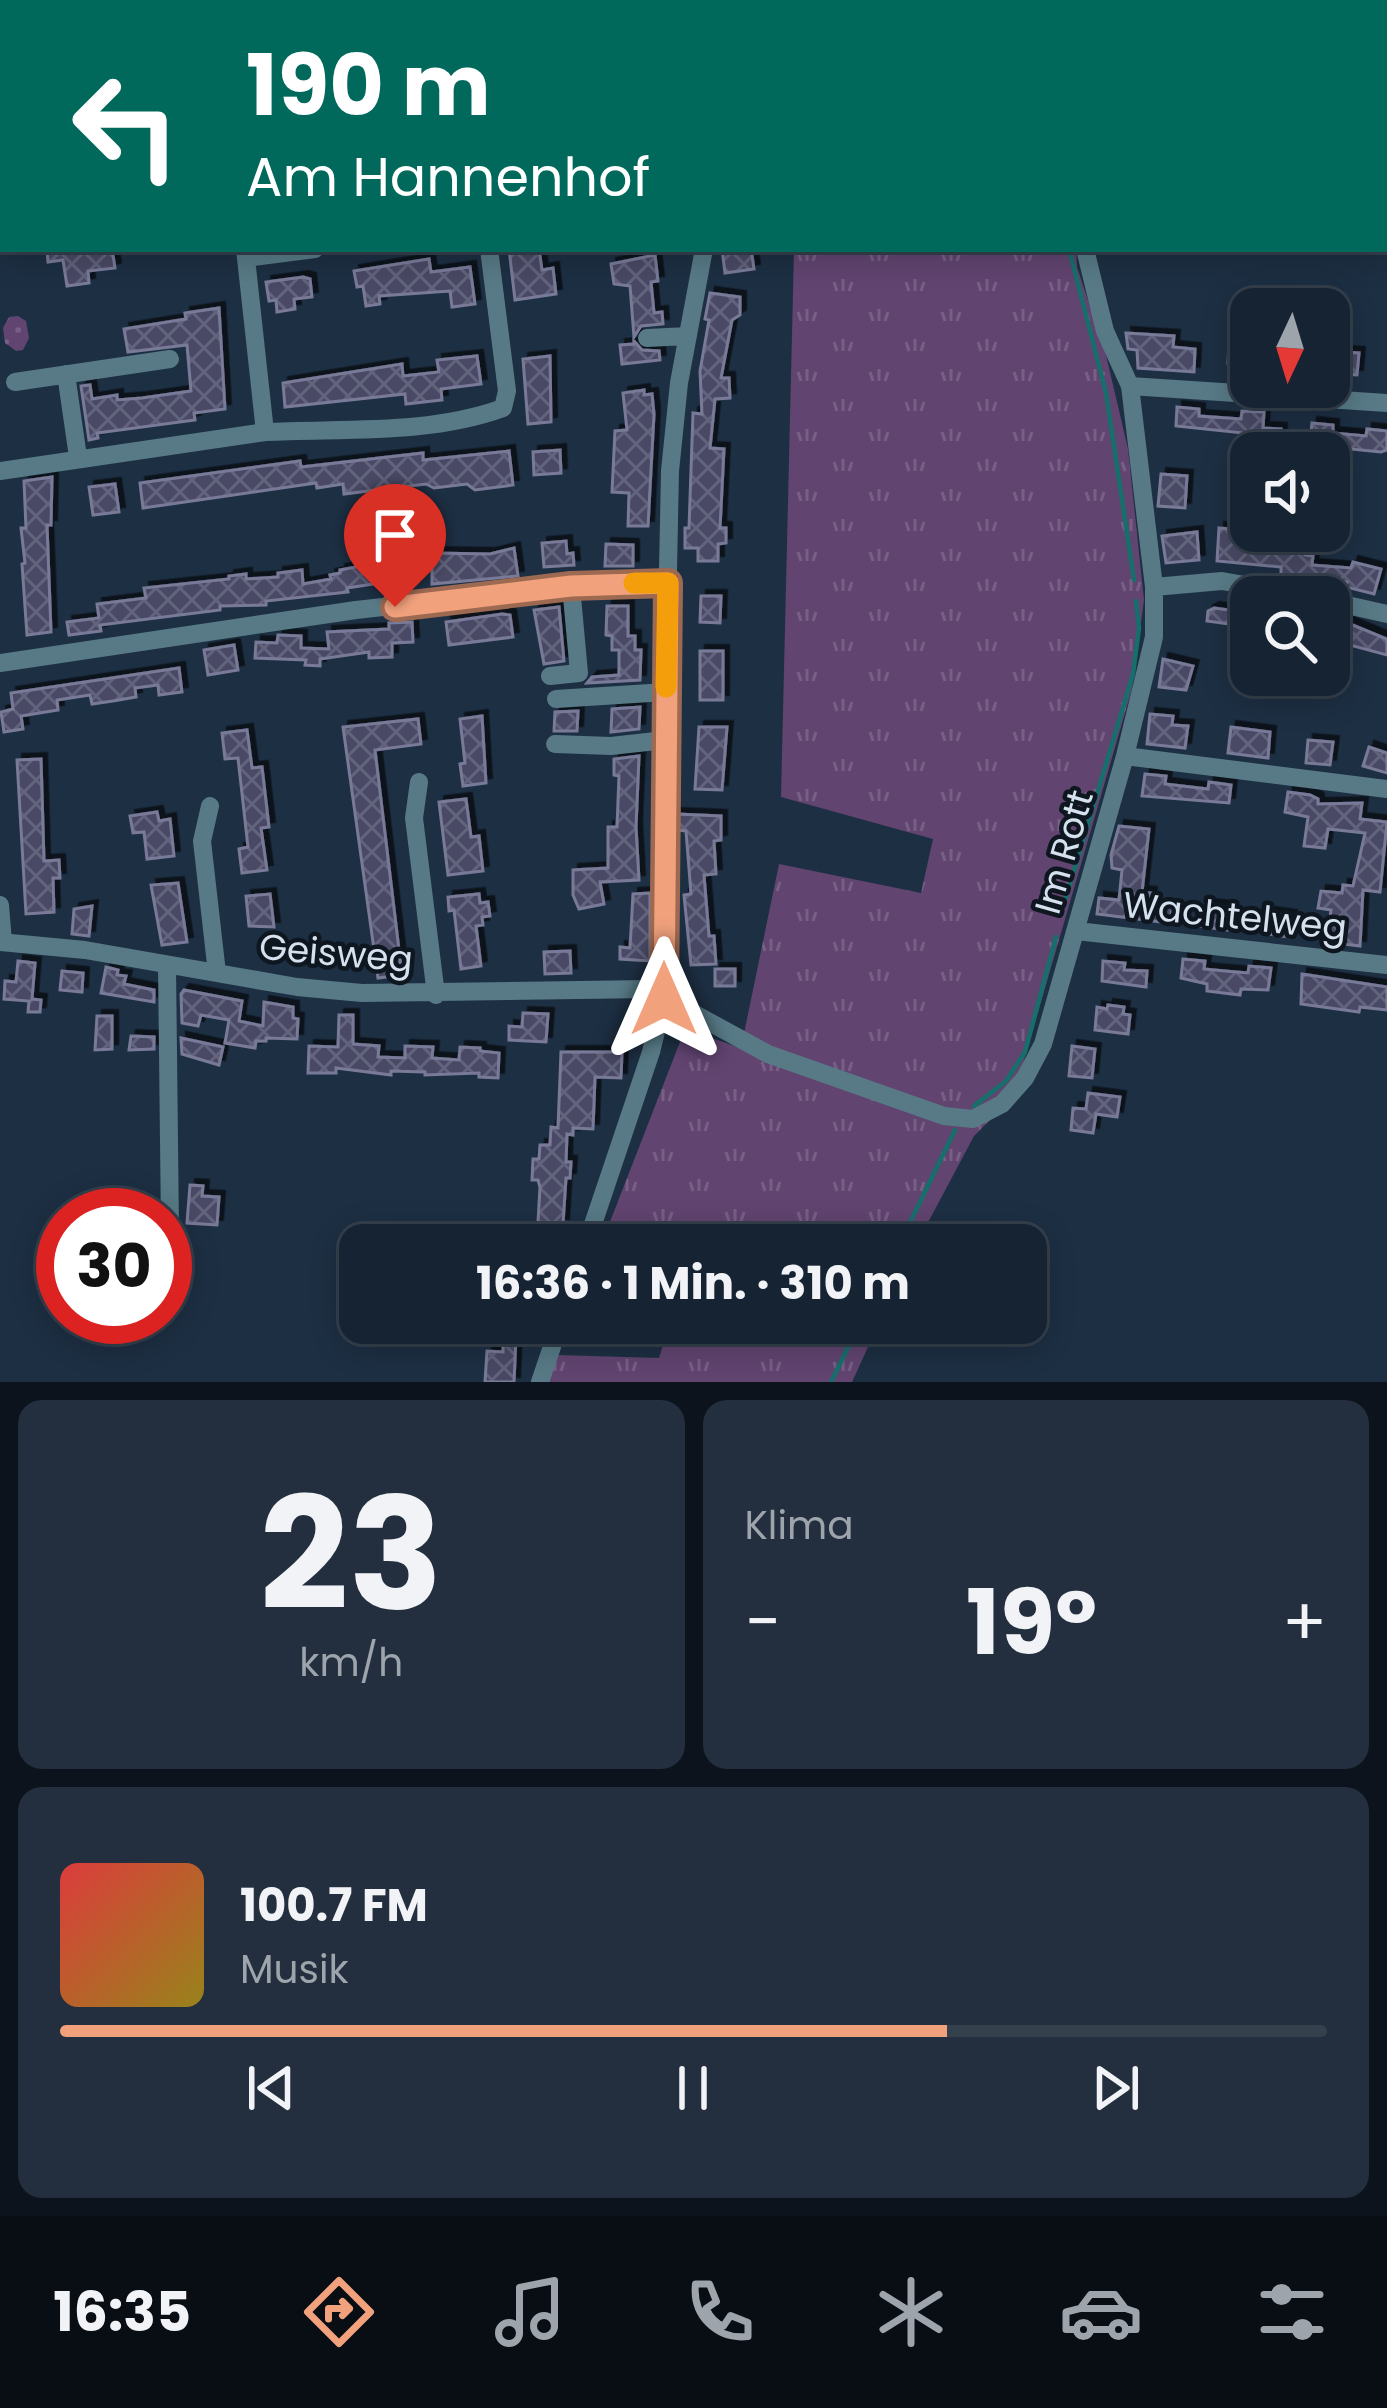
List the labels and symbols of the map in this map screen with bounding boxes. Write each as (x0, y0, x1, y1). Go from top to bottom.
north arrow (1230, 288, 1350, 408)
pin (344, 484, 446, 607)
street label: Im Rott (1022, 784, 1106, 920)
street label: Wachtelweg (1121, 879, 1349, 953)
street label: Geisweg (257, 921, 415, 985)
position arrow (601, 936, 727, 1062)
speed limit sign: 30 (36, 1188, 192, 1344)

